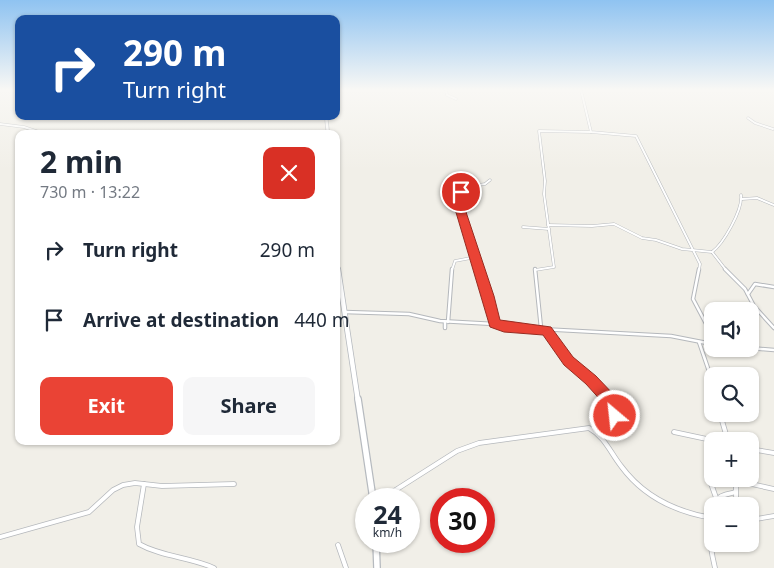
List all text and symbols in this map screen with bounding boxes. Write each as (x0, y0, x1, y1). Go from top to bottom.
text: 290 m (123, 29, 226, 76)
icon: right (40, 35, 105, 100)
text: Turn right (123, 74, 226, 104)
text: 2 min (40, 141, 123, 182)
button: close (263, 147, 315, 199)
pin (440, 171, 482, 213)
icon: arrive (447, 178, 475, 206)
text: 730 m · 13:22 (40, 181, 140, 203)
icon: right (40, 236, 68, 264)
text: Turn right (83, 237, 178, 263)
text: 290 m (260, 237, 315, 263)
map controls (704, 302, 759, 552)
button: sound (704, 302, 759, 357)
icon: arrive (40, 306, 68, 334)
text: Arrive at destination (83, 307, 279, 333)
text: 440 m (294, 307, 350, 333)
button: search (704, 367, 759, 422)
button: Exit (40, 377, 173, 435)
button: Share (183, 377, 315, 435)
position arrow (588, 389, 640, 441)
button: + (704, 432, 759, 487)
speed limit sign: 30 (430, 488, 495, 553)
text: 24 (373, 497, 402, 531)
button: − (704, 497, 759, 552)
text: km/h (373, 524, 402, 541)

